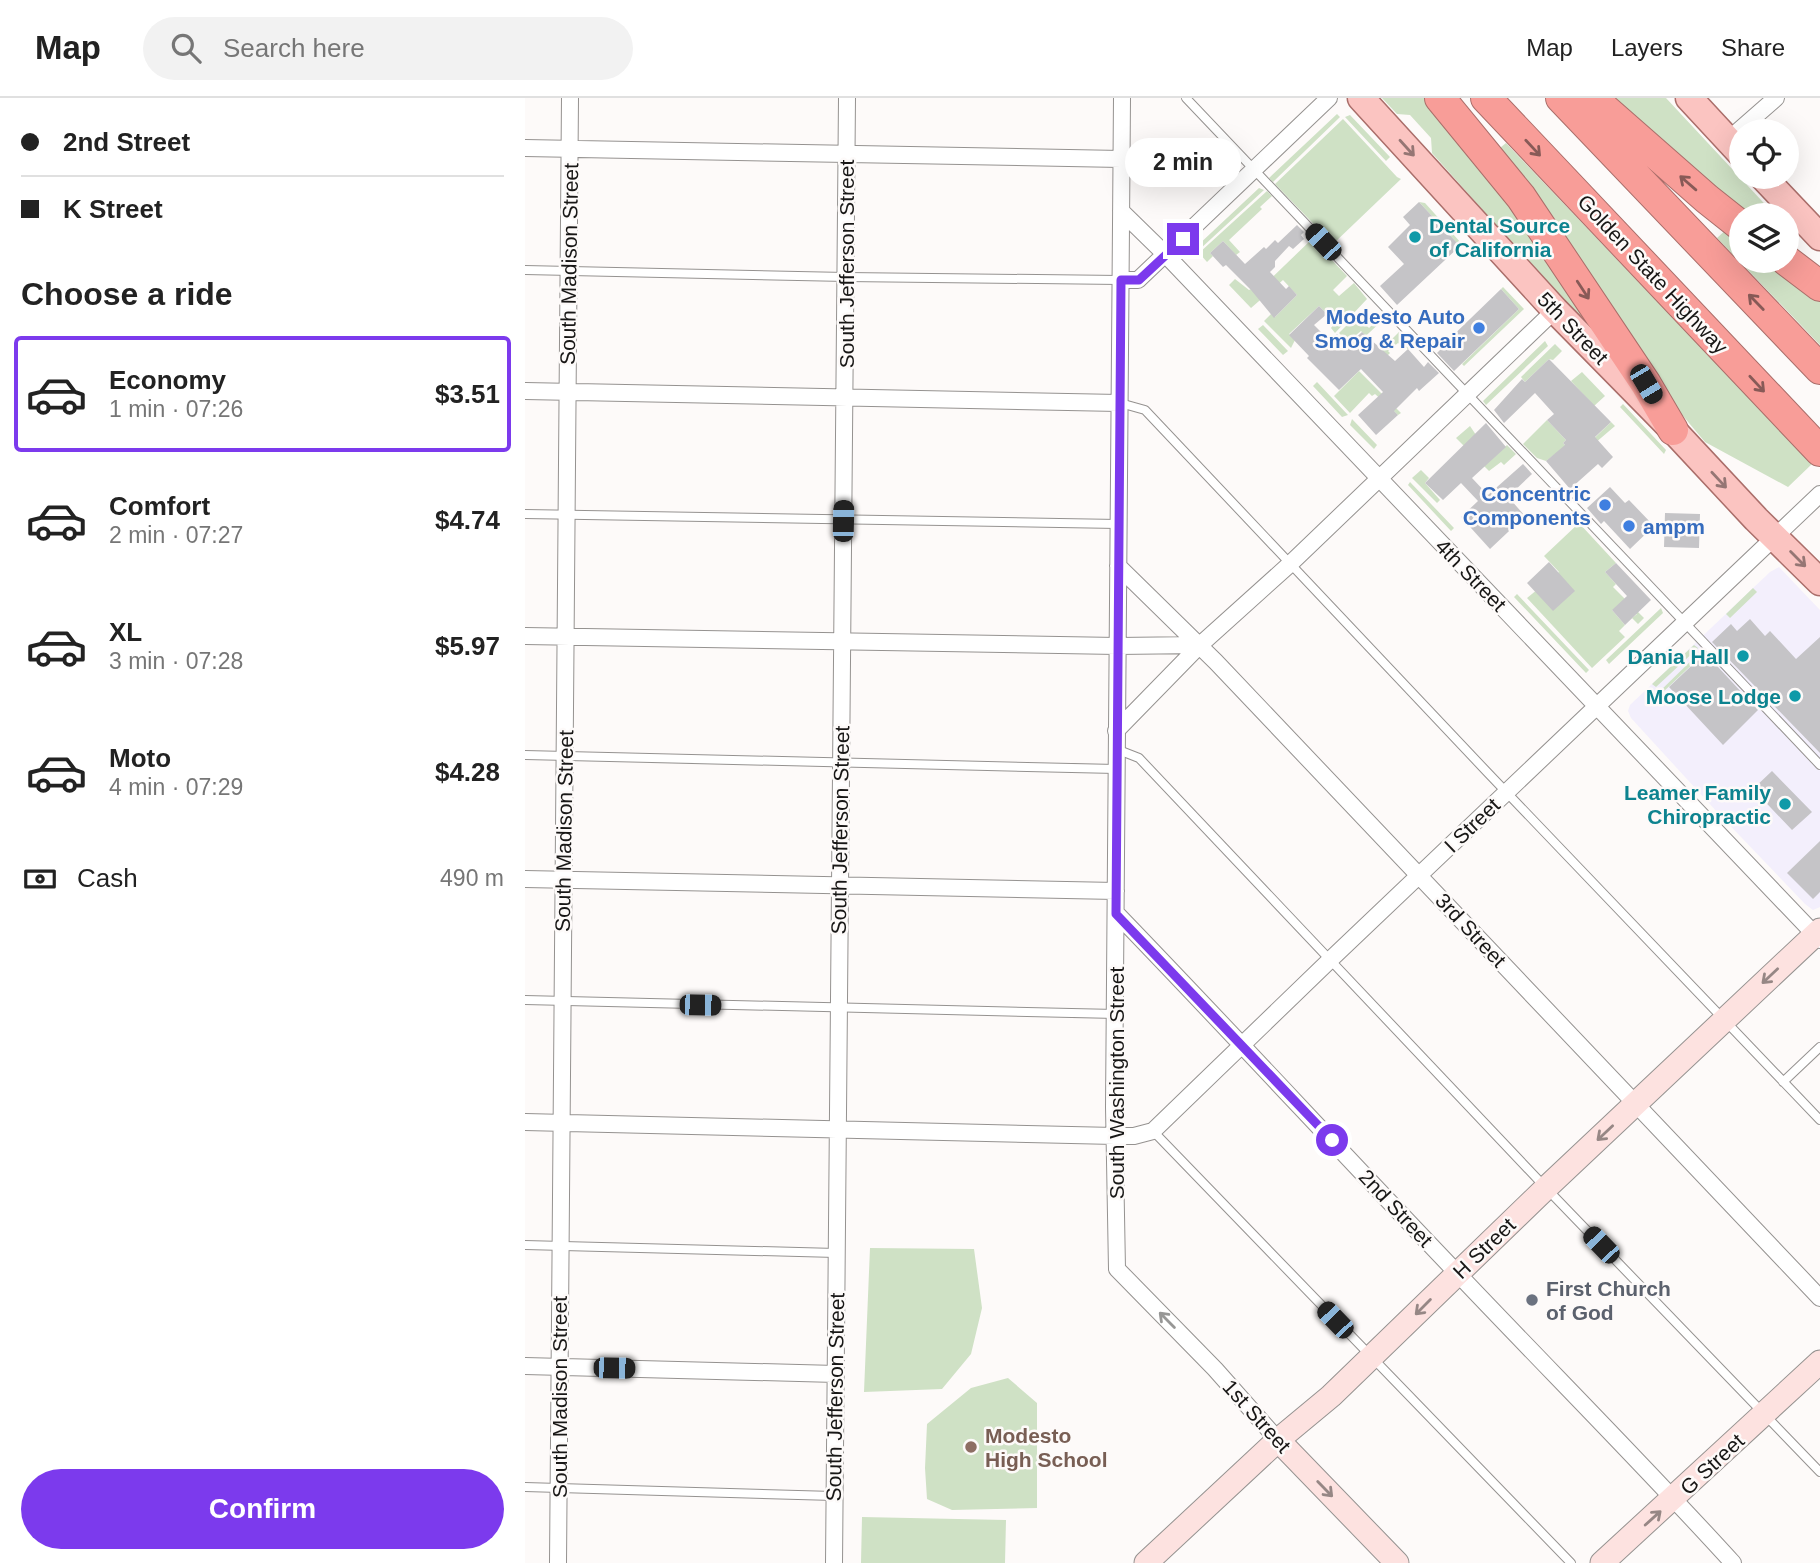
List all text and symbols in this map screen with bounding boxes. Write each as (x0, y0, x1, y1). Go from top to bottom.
search box (143, 17, 633, 80)
text: Map (35, 29, 101, 66)
icon: search (167, 29, 205, 67)
text: Search here (223, 33, 365, 63)
text: Map (1526, 34, 1573, 61)
text: Layers (1611, 34, 1683, 61)
text: Share (1721, 34, 1785, 61)
map controls (1729, 119, 1799, 273)
button: locate (1729, 119, 1799, 189)
text: 2nd Street (63, 127, 190, 157)
callout: 2 min (1125, 138, 1241, 186)
one-way arrow (1524, 138, 1541, 156)
one-way arrow (1399, 139, 1416, 156)
text: 2 min (1153, 149, 1213, 175)
street label: South Jefferson Street (835, 160, 858, 368)
street label: South Madison Street (556, 163, 582, 365)
one-way arrow (1679, 175, 1697, 191)
street label: Golden State Highway (1573, 190, 1733, 359)
text: K Street (63, 194, 163, 224)
button: layers (1729, 203, 1799, 273)
place label: Dental Source of California (1429, 214, 1570, 261)
car (1301, 219, 1346, 265)
route end (1167, 223, 1199, 255)
marker: Dental Source of California (1407, 229, 1423, 245)
text: Choose a ride (21, 276, 233, 312)
one-way arrow (1575, 280, 1590, 299)
street label: 5th Street (1533, 287, 1613, 369)
one-way arrow (1747, 294, 1764, 311)
place label: Modesto Auto Smog & Repair (1314, 305, 1465, 352)
marker: Modesto Auto Smog & Repair (1471, 320, 1487, 336)
car (1627, 361, 1666, 407)
icon: car (25, 363, 88, 426)
text: Economy (109, 365, 226, 395)
one-way arrow (1748, 375, 1765, 392)
text: $3.51 (435, 379, 500, 409)
text: 1 min · 07:26 (109, 396, 243, 422)
one-way arrow (1711, 471, 1727, 489)
place label: Concentric Components (1463, 482, 1591, 529)
icon: car (25, 489, 88, 552)
text: Comfort (109, 491, 210, 521)
marker: Concentric Components (1597, 497, 1613, 513)
car (833, 500, 854, 542)
text: $4.74 (435, 505, 500, 535)
place label: ampm (1643, 515, 1705, 538)
marker: ampm (1621, 518, 1637, 534)
text: 2 min · 07:27 (109, 522, 243, 548)
street label: 4th Street (1431, 534, 1511, 616)
one-way arrow (1789, 550, 1806, 567)
icon: car (25, 615, 88, 678)
text: XL (109, 617, 142, 647)
text: $5.97 (435, 631, 500, 661)
place label: Dania Hall (1627, 645, 1729, 668)
text: 3 min · 07:28 (109, 648, 243, 674)
marker: Dania Hall (1735, 648, 1751, 664)
place label: Moose Lodge (1646, 685, 1781, 708)
marker: Moose Lodge (1787, 688, 1803, 704)
street label: South Jefferson Street (827, 725, 853, 934)
street label: South Madison Street (551, 730, 577, 932)
icon: car (25, 741, 88, 804)
text: Moto (109, 743, 171, 773)
text: $4.28 (435, 757, 500, 787)
text: 4 min · 07:29 (109, 774, 243, 800)
place label: Leamer Family Chiropractic (1624, 781, 1771, 828)
street label: I Street (1440, 793, 1504, 857)
marker: Leamer Family Chiropractic (1777, 796, 1793, 812)
icon: cash (21, 860, 59, 898)
text: Cash (77, 863, 138, 893)
text: 490 m (440, 865, 504, 891)
street label: 3rd Street (1431, 888, 1511, 972)
street label: South Washington Street (1105, 966, 1128, 1199)
one-way arrow (1762, 968, 1779, 985)
car (679, 994, 722, 1016)
route start (1316, 1124, 1348, 1156)
one-way arrow (1596, 1125, 1614, 1141)
street label: 2nd Street (1355, 1165, 1438, 1251)
street label: H Street (1448, 1213, 1520, 1283)
car (1579, 1223, 1624, 1267)
place label: First Church of God (1546, 1277, 1671, 1324)
street label: South Jefferson Street (822, 1292, 848, 1501)
marker: First Church of God (1524, 1292, 1540, 1308)
street label: South Madison Street (548, 1296, 571, 1498)
car (1313, 1298, 1358, 1342)
one-way arrow (1415, 1298, 1432, 1315)
one-way arrow (1159, 1312, 1176, 1329)
car (593, 1357, 636, 1379)
street label: 1st Street (1218, 1375, 1296, 1457)
place label: Modesto High School (985, 1424, 1108, 1471)
street label: G Street (1676, 1429, 1749, 1499)
marker: Modesto High School (963, 1439, 979, 1455)
button: Confirm (21, 1469, 504, 1549)
one-way arrow (1317, 1480, 1334, 1497)
one-way arrow (1643, 1510, 1661, 1526)

